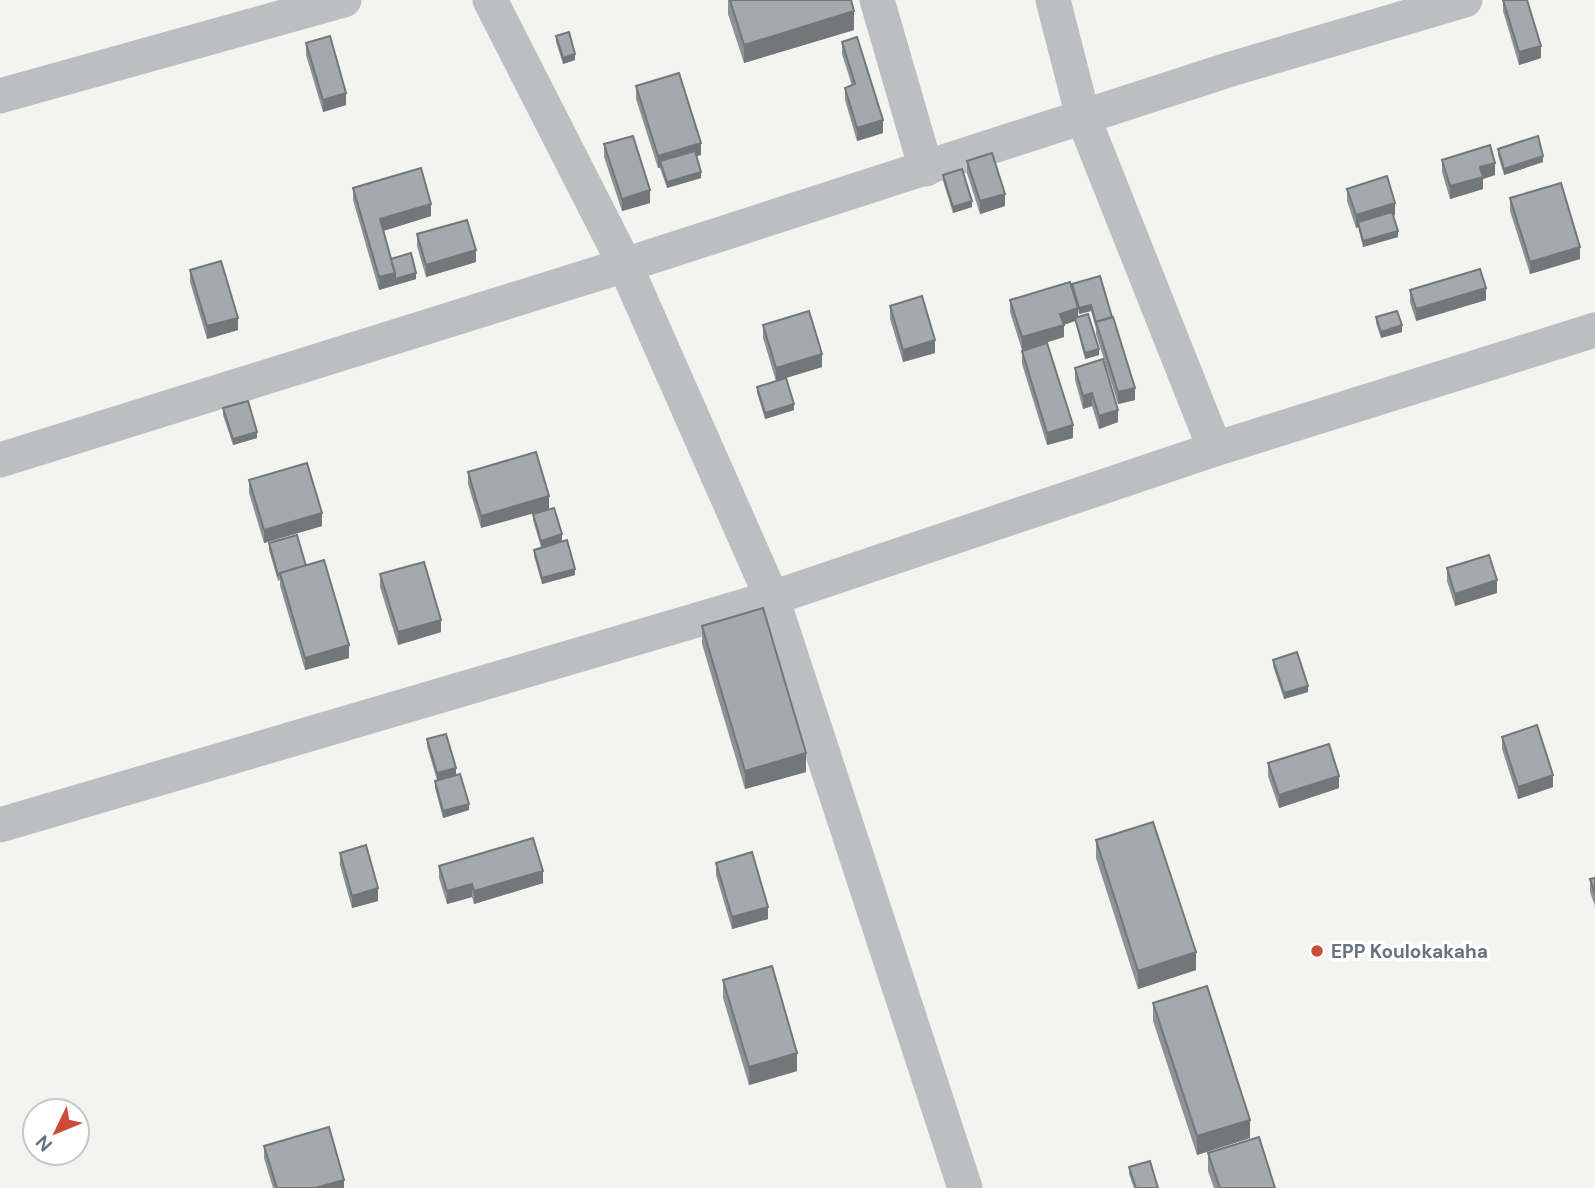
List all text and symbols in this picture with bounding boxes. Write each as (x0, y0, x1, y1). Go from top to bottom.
place label: EPP Koulokakaha (1331, 939, 1488, 964)
marker: EPP Koulokakaha (1309, 943, 1325, 959)
north arrow (21, 1097, 91, 1167)
text: N (30, 1130, 58, 1157)

